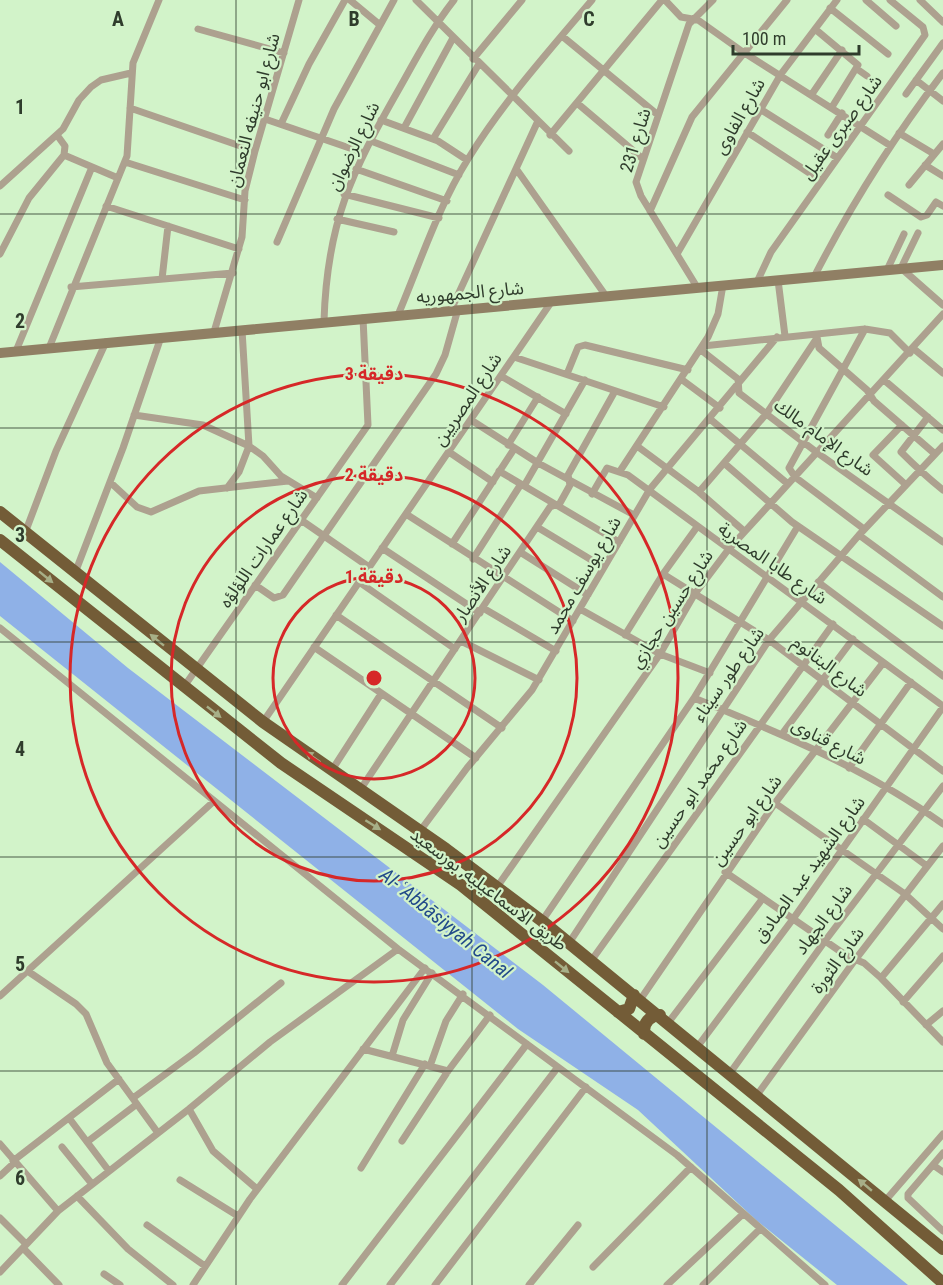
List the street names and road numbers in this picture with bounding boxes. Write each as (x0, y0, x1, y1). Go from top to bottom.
street label: شارع ابو حنيفه النعمان (222, 31, 288, 190)
street label: شارع صبرى عقيل (796, 71, 889, 186)
street label: شارع الفاوى (709, 74, 773, 160)
street label: شارع الرضوان (322, 98, 387, 196)
street label: شارع 231 (615, 105, 658, 176)
street label: شارع الجمهوريه (415, 277, 525, 311)
street label: شارع المصريين (428, 349, 509, 452)
street label: شارع الإمام مالك (768, 394, 878, 483)
street label: شارع عمارات اللؤلؤه (214, 485, 315, 614)
street label: شارع يوسف محمد (541, 513, 629, 639)
street label: شارع طابا المصرية (712, 518, 831, 612)
street label: شارع الأنصار (448, 541, 519, 628)
street label: شارع حسين حجازي (625, 546, 720, 674)
street label: شارع طور سيناء (688, 623, 772, 727)
street label: شارع البتانوم (786, 631, 872, 704)
street label: شارع قناوى (787, 713, 870, 772)
street label: شارع محمد ابو حسين (647, 715, 754, 853)
street label: شارع ابو حسين (706, 771, 789, 872)
street label: شارع الشهيد عبد الصادق (749, 792, 872, 949)
street label: طريق الاسماعيليه, بورسعيد (406, 823, 572, 956)
street label: شارع الجهاد (790, 880, 859, 961)
street label: شارع الثورة (806, 923, 871, 999)

